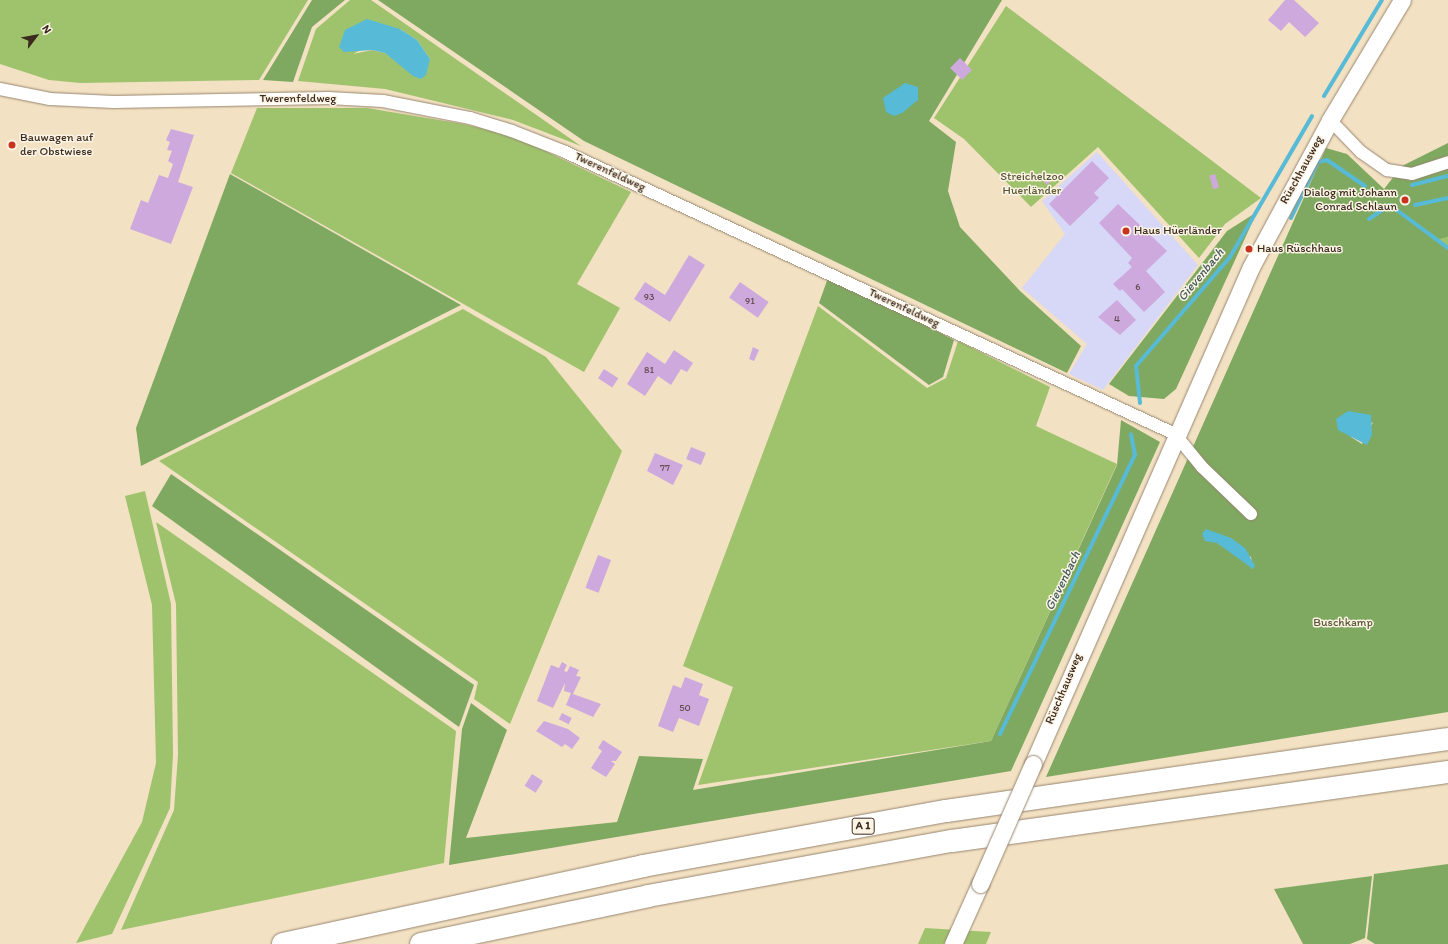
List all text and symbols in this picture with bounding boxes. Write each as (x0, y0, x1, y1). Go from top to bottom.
north arrow (16, 16, 56, 56)
text: N (39, 23, 54, 36)
street label: Twerenfeldweg (260, 92, 336, 106)
place label: Bauwagen auf der Obstwiese (20, 131, 94, 159)
street label: Rüschhausweg (1277, 133, 1327, 207)
marker: Bauwagen auf der Obstwiese (7, 140, 17, 150)
street label: Twerenfeldweg (572, 149, 648, 195)
park label: Streichelzoo Huerländer (1000, 170, 1064, 198)
place label: Dialog mit Johann Conrad Schlaun (1304, 186, 1397, 214)
marker: Dialog mit Johann Conrad Schlaun (1400, 195, 1410, 205)
place label: Haus Hüerländer (1134, 224, 1222, 238)
marker: Haus Hüerländer (1121, 226, 1131, 236)
place label: Haus Rüschhaus (1257, 242, 1342, 256)
marker: Haus Rüschhaus (1244, 244, 1254, 254)
water label: Gievenbach (1174, 245, 1228, 305)
house number: 6 (1135, 281, 1141, 293)
street label: Twerenfeldweg (866, 285, 942, 331)
house number: 93 (644, 291, 654, 303)
house number: 91 (745, 295, 755, 307)
house number: 4 (1114, 313, 1120, 325)
house number: 81 (644, 364, 654, 376)
house number: 77 (660, 462, 670, 474)
water label: Gievenbach (1042, 549, 1084, 613)
park label: Buschkamp (1313, 616, 1373, 630)
street label: Rüschhausweg (1043, 651, 1085, 727)
house number: 50 (679, 702, 691, 714)
road number: A 1 (851, 817, 875, 835)

